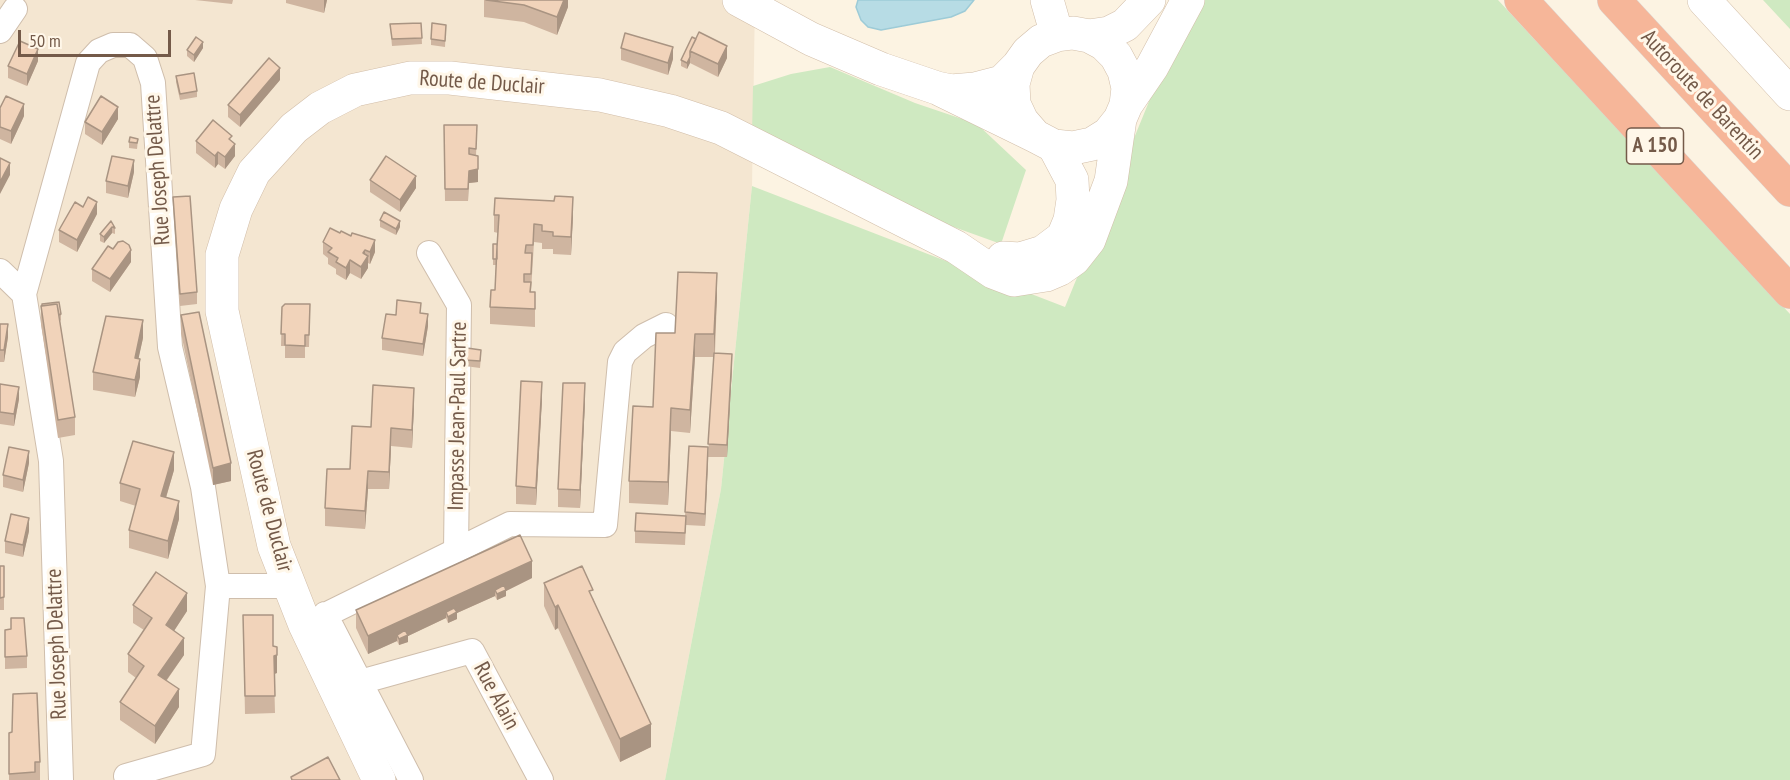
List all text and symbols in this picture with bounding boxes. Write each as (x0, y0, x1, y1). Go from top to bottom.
scale bar (21, 18, 174, 56)
street label: Autoroute de Barentin (1635, 25, 1769, 165)
text: 50 m (29, 29, 61, 52)
street label: Route de Duclair (419, 65, 545, 101)
street label: Rue Joseph Delattre (140, 94, 176, 246)
road number: A 150 (1626, 128, 1684, 164)
street label: Impasse Jean-Paul Sartre (443, 321, 473, 511)
street label: Route de Duclair (240, 447, 298, 575)
street label: Rue Joseph Delattre (41, 568, 73, 720)
street label: Rue Alain (467, 658, 525, 734)

